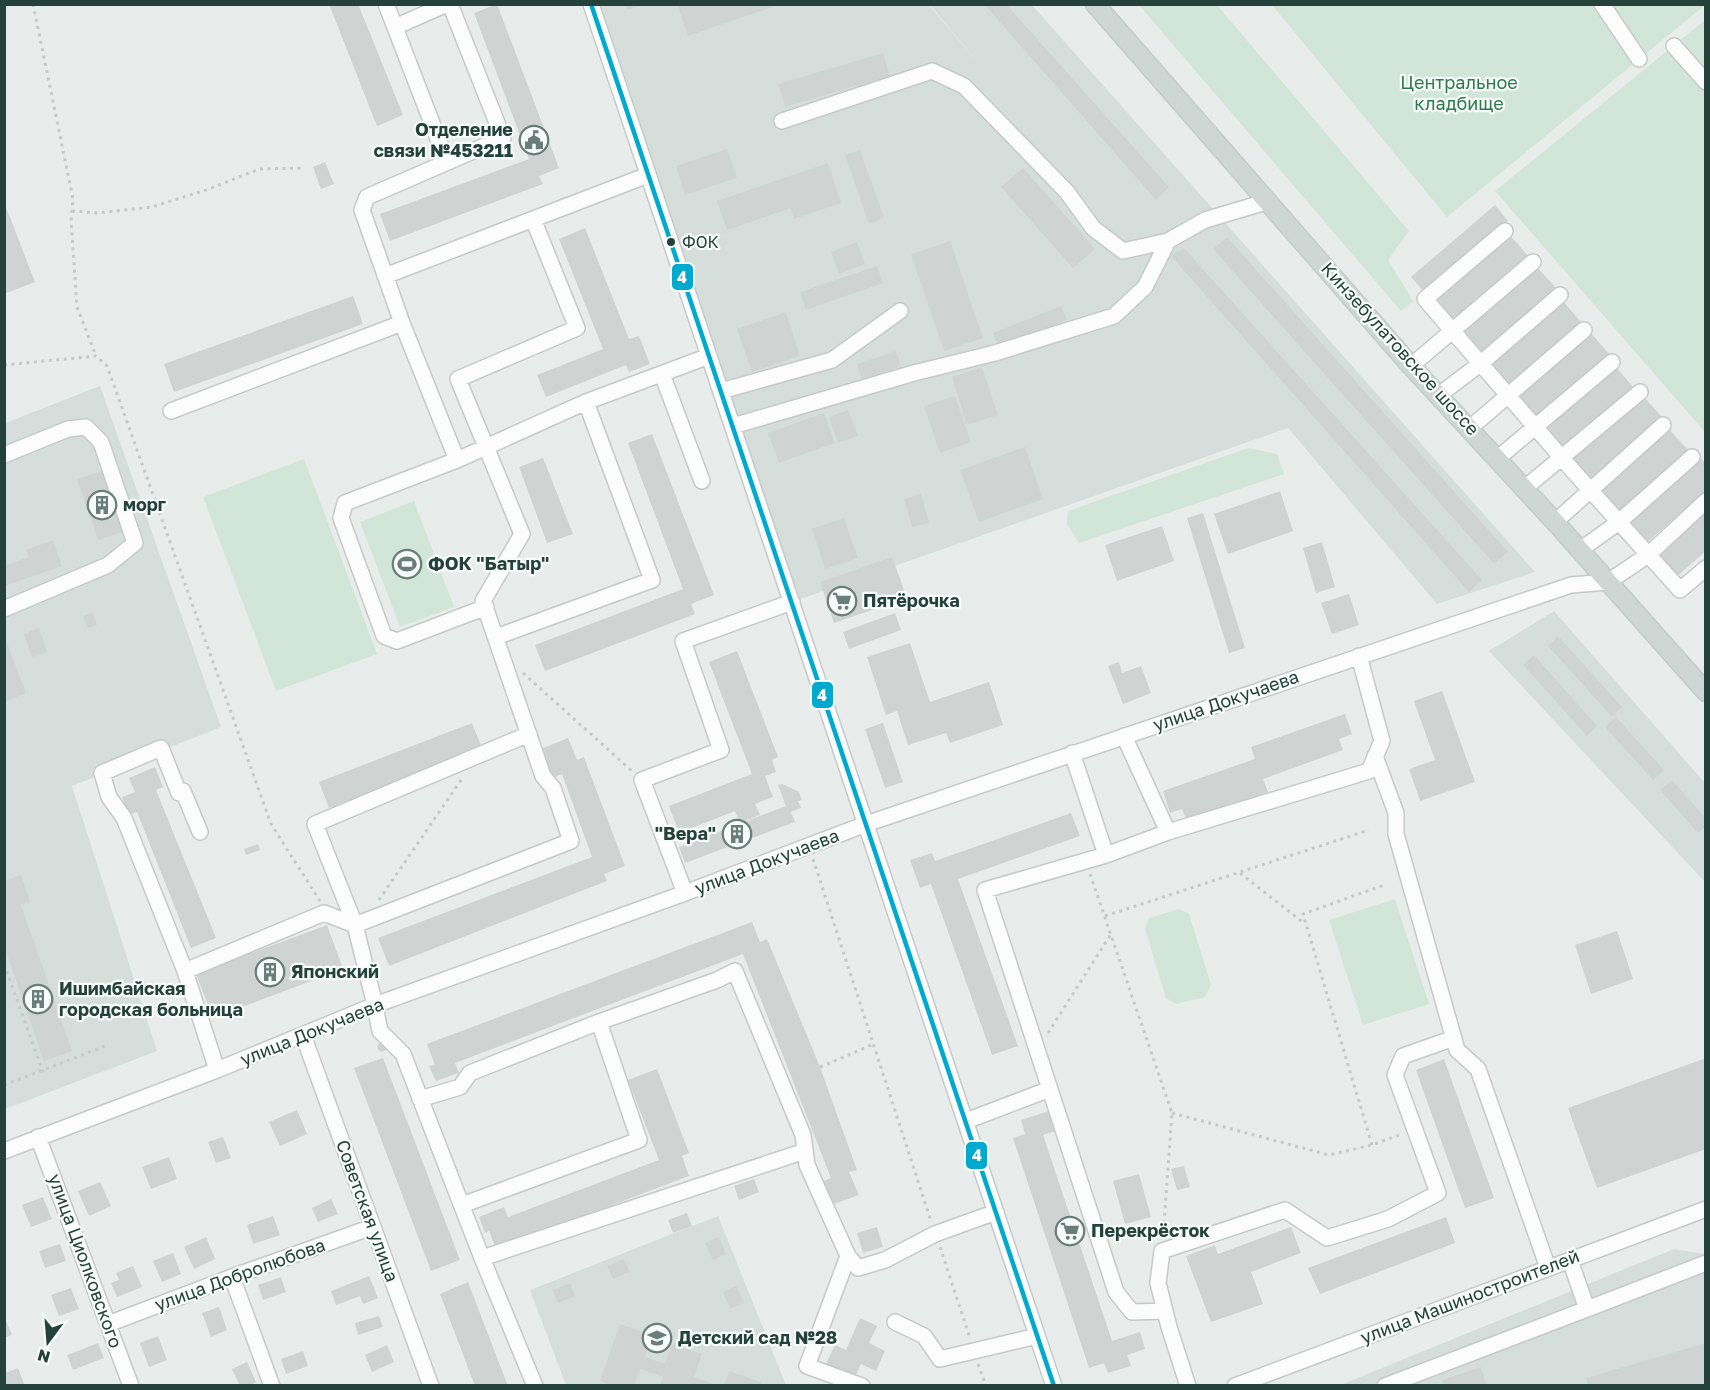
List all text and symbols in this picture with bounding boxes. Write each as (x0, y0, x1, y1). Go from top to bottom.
park label: Центральное кладбище (1400, 71, 1518, 114)
place label: Отделение связи №453211 (373, 118, 513, 161)
public building icon: Отделение связи №453211 (518, 124, 550, 156)
place label: ФОК (682, 232, 719, 252)
marker: ФОК (665, 236, 677, 248)
street label: Кинзебулатовское шоссе (1317, 257, 1484, 440)
line badge: 4 (671, 263, 694, 291)
text: 4 (677, 267, 687, 287)
building icon: морг (86, 489, 118, 521)
place label: морг (123, 493, 166, 515)
sports icon: ФОК "Батыр" (391, 548, 423, 580)
place label: ФОК "Батыр" (428, 552, 549, 574)
supermarket icon: Пятёрочка (826, 585, 858, 617)
place label: Пятёрочка (863, 589, 960, 611)
street label: улица Докучаева (1150, 665, 1301, 735)
line badge: 4 (811, 681, 834, 709)
text: 4 (817, 685, 827, 705)
building icon: "Вера" (721, 818, 753, 850)
place label: "Вера" (655, 822, 716, 844)
street label: улица Докучаева (691, 823, 842, 899)
building icon: Японский (254, 956, 286, 988)
place label: Японский (291, 960, 379, 982)
place label: Ишимбайская городская больница (59, 977, 243, 1020)
building icon: Ишимбайская городская больница (22, 983, 54, 1015)
street label: улица Докучаева (237, 992, 387, 1070)
street label: Советская улица (332, 1137, 404, 1285)
line badge: 4 (965, 1141, 988, 1170)
text: 4 (972, 1145, 982, 1165)
street label: улица Циолковского (44, 1171, 128, 1351)
supermarket icon: Перекрёсток (1054, 1215, 1086, 1247)
place label: Перекрёсток (1091, 1219, 1210, 1241)
street label: улица Добролюбова (151, 1233, 328, 1315)
street label: улица Машиностроителей (1357, 1244, 1582, 1348)
north arrow (18, 1312, 78, 1372)
school or university icon: Детский сад №28 (641, 1322, 673, 1354)
place label: Детский сад №28 (678, 1326, 837, 1348)
text: N (35, 1345, 52, 1368)

